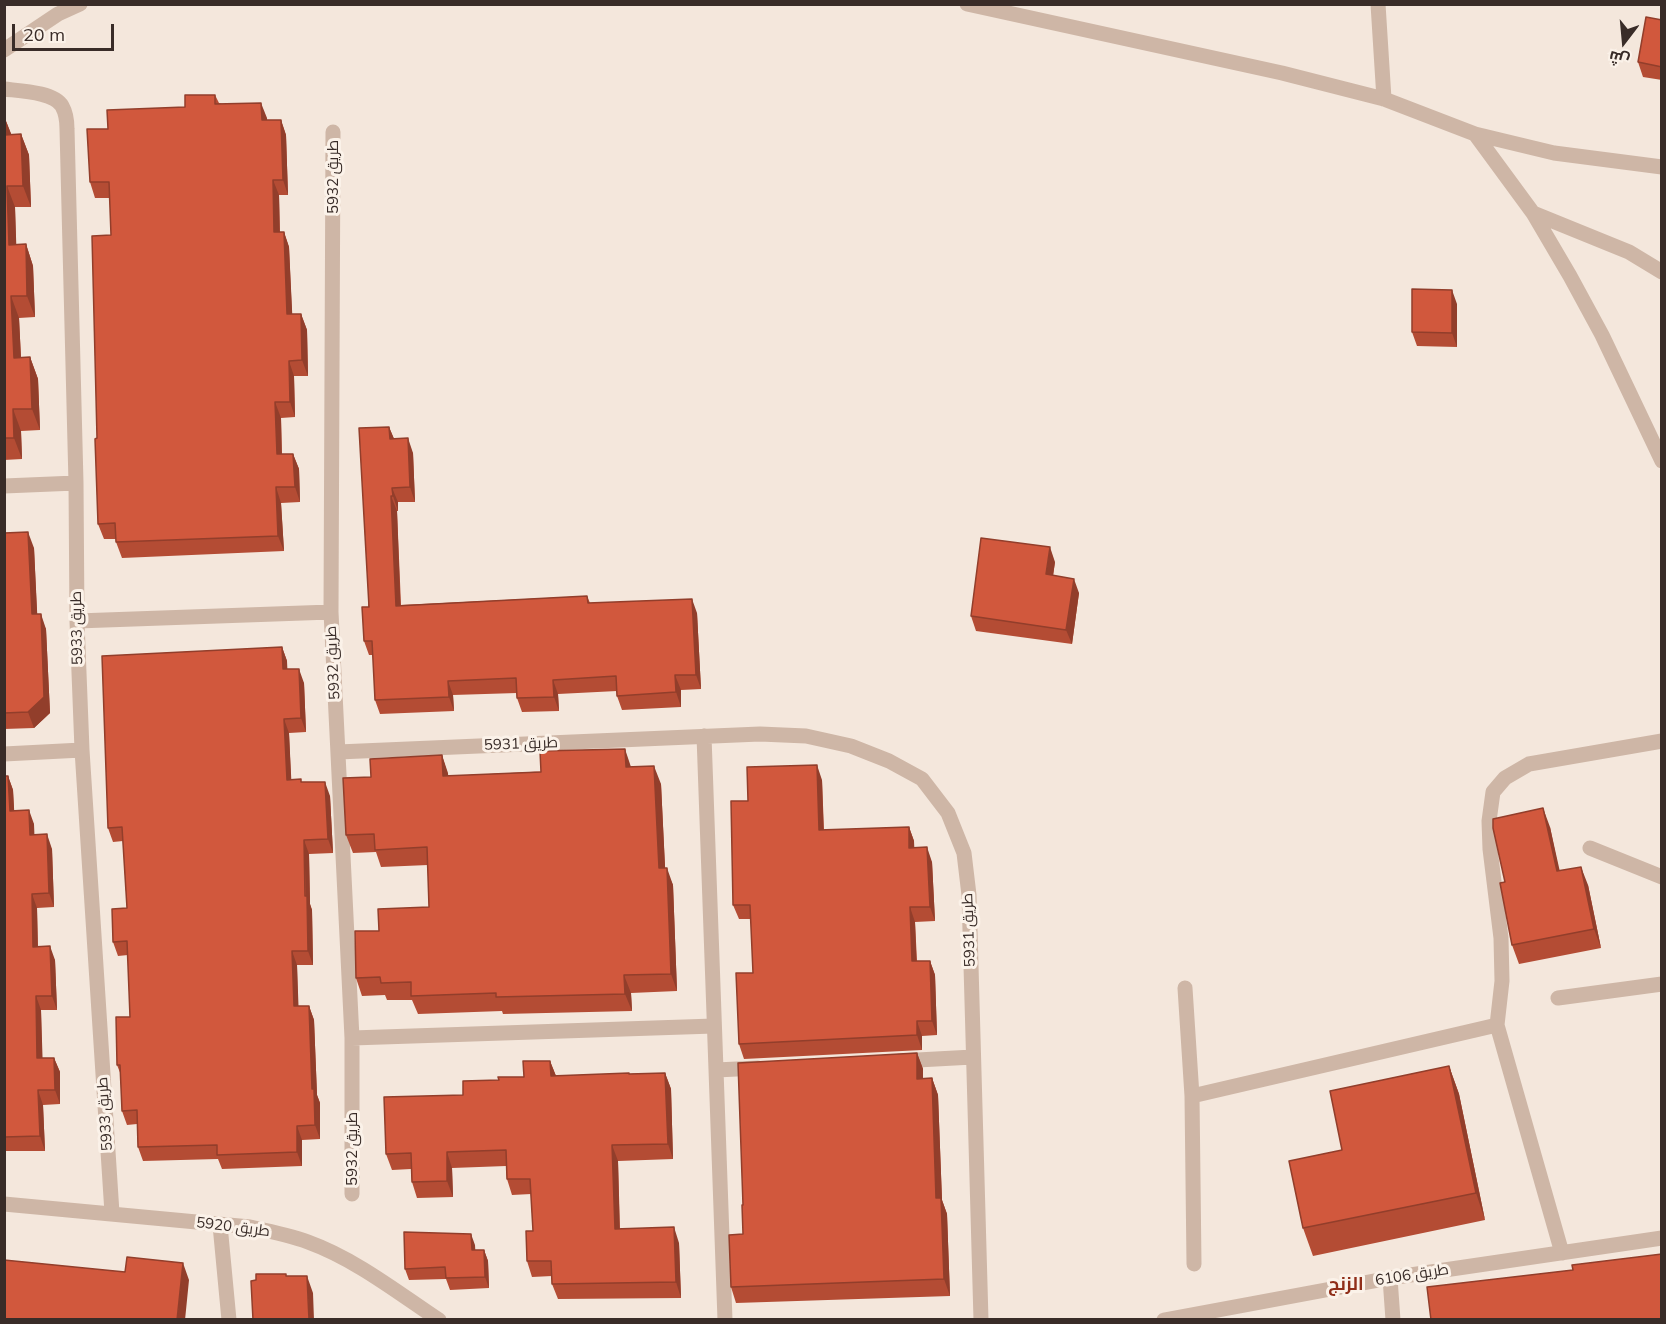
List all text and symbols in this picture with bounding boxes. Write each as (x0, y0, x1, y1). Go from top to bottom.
scale bar (15, 12, 117, 50)
north arrow (1594, 12, 1654, 72)
text: 20 m (23, 23, 65, 46)
text: ش (1606, 47, 1632, 72)
street label: طريق 5932 (324, 140, 342, 214)
street label: طريق 5933 (67, 591, 87, 665)
street label: طريق 5932 (322, 625, 344, 701)
street label: طريق 5931 (484, 734, 558, 754)
street label: طريق 5931 (959, 893, 979, 967)
street label: طريق 5933 (93, 1076, 117, 1152)
street label: طريق 5932 (343, 1112, 361, 1186)
street label: طريق 5920 (195, 1214, 271, 1240)
street label: طريق 6106 (1374, 1260, 1450, 1290)
district label: الزنج (1328, 1274, 1364, 1296)

